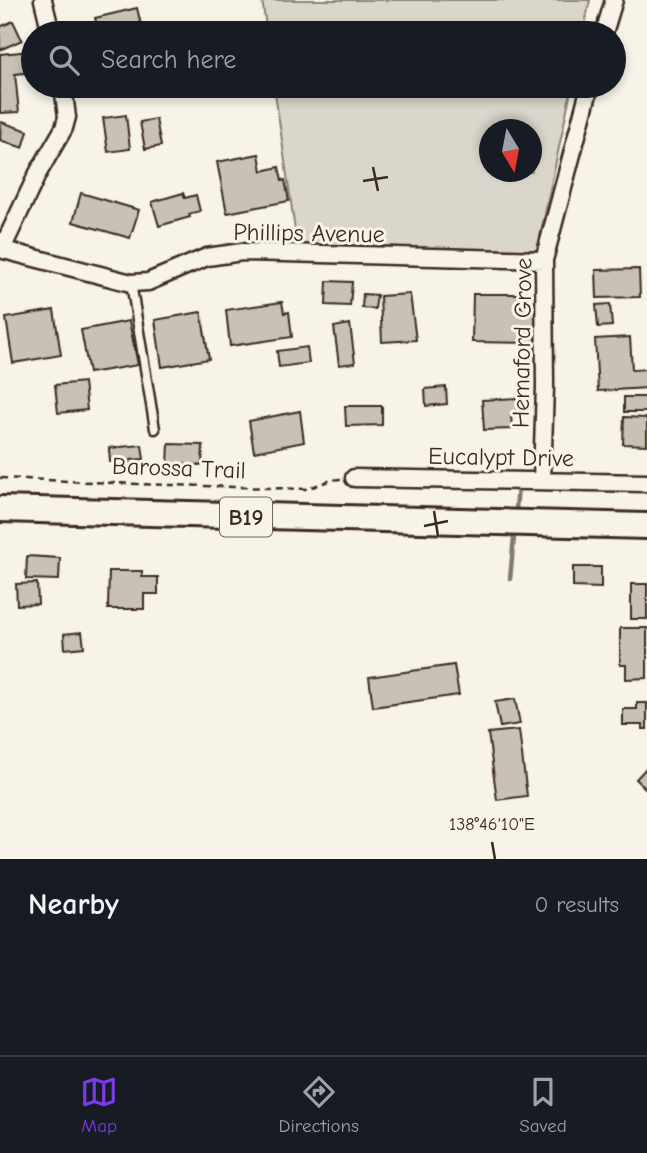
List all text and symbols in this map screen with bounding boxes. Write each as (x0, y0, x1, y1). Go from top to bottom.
search box (21, 21, 626, 98)
icon: search (45, 41, 83, 79)
text: Search here (101, 45, 236, 75)
north arrow (479, 119, 542, 182)
street label: Phillips Avenue (233, 218, 385, 248)
street label: Hemaford Grove (507, 258, 537, 428)
street label: Eucalypt Drive (428, 442, 574, 472)
street label: Barossa Trail (112, 452, 246, 484)
road number: B19 (220, 498, 272, 537)
text: 138°46'10"E (449, 814, 535, 835)
text: Nearby (28, 887, 119, 922)
text: 0 results (535, 891, 619, 918)
tab: Map (80, 1073, 118, 1137)
tab: Directions (279, 1073, 359, 1137)
tab: Saved (519, 1073, 567, 1137)

